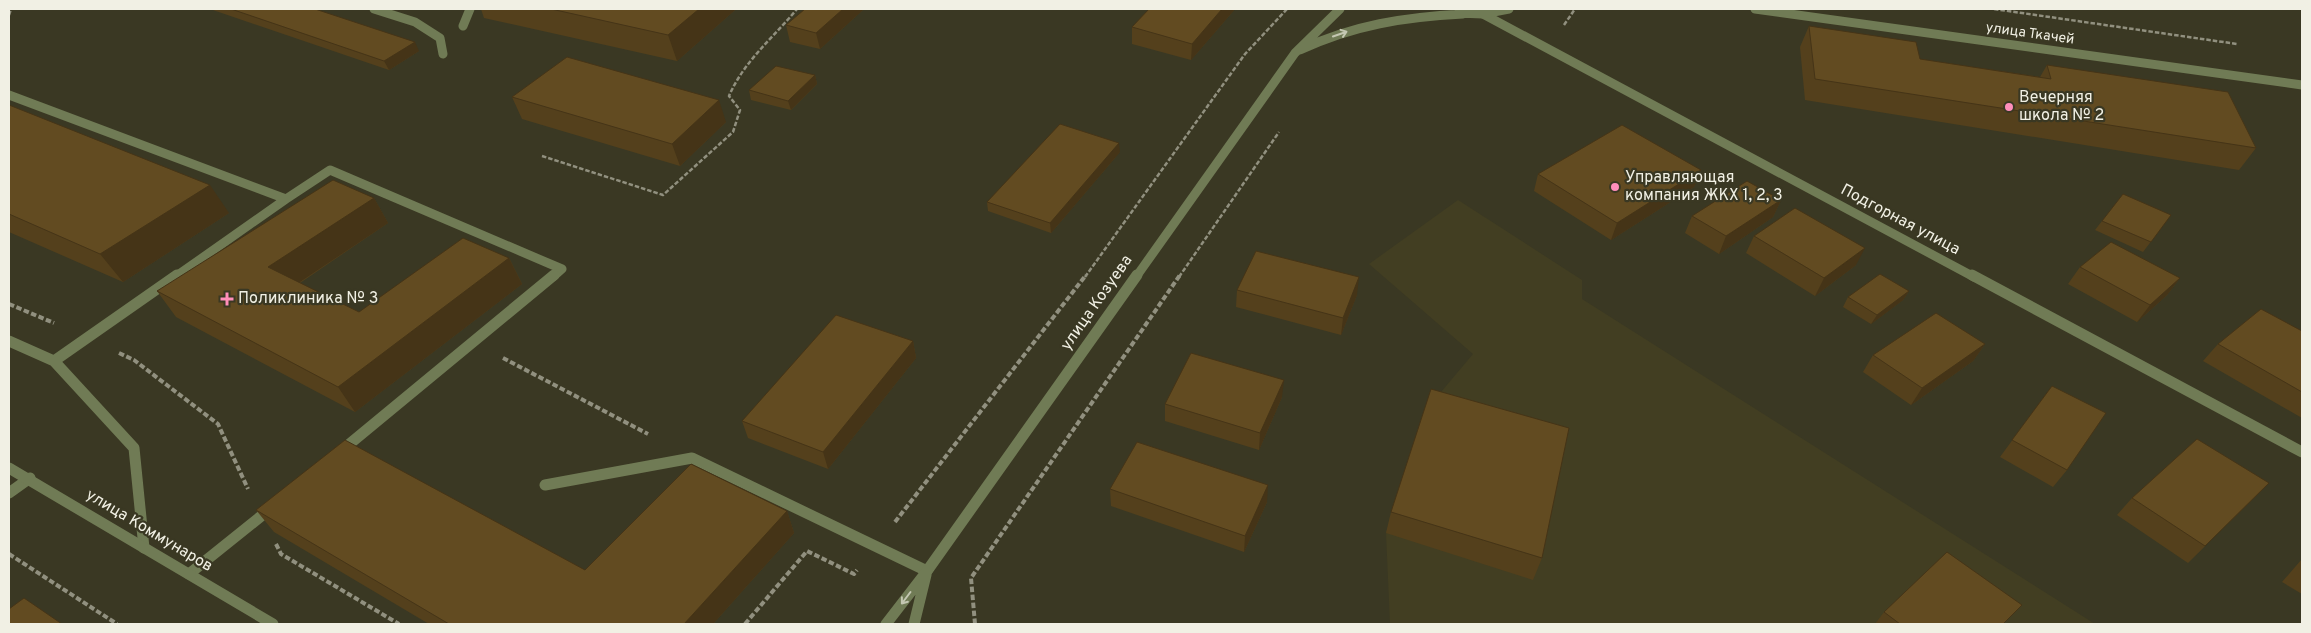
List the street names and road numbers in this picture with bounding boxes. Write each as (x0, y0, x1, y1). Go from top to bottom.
street label: улица Ткачей (1985, 19, 2075, 49)
street label: Подгорная улица (1837, 180, 1963, 260)
street label: улица Козуева (1057, 251, 1137, 355)
street label: улица Коммунаров (82, 485, 216, 577)

